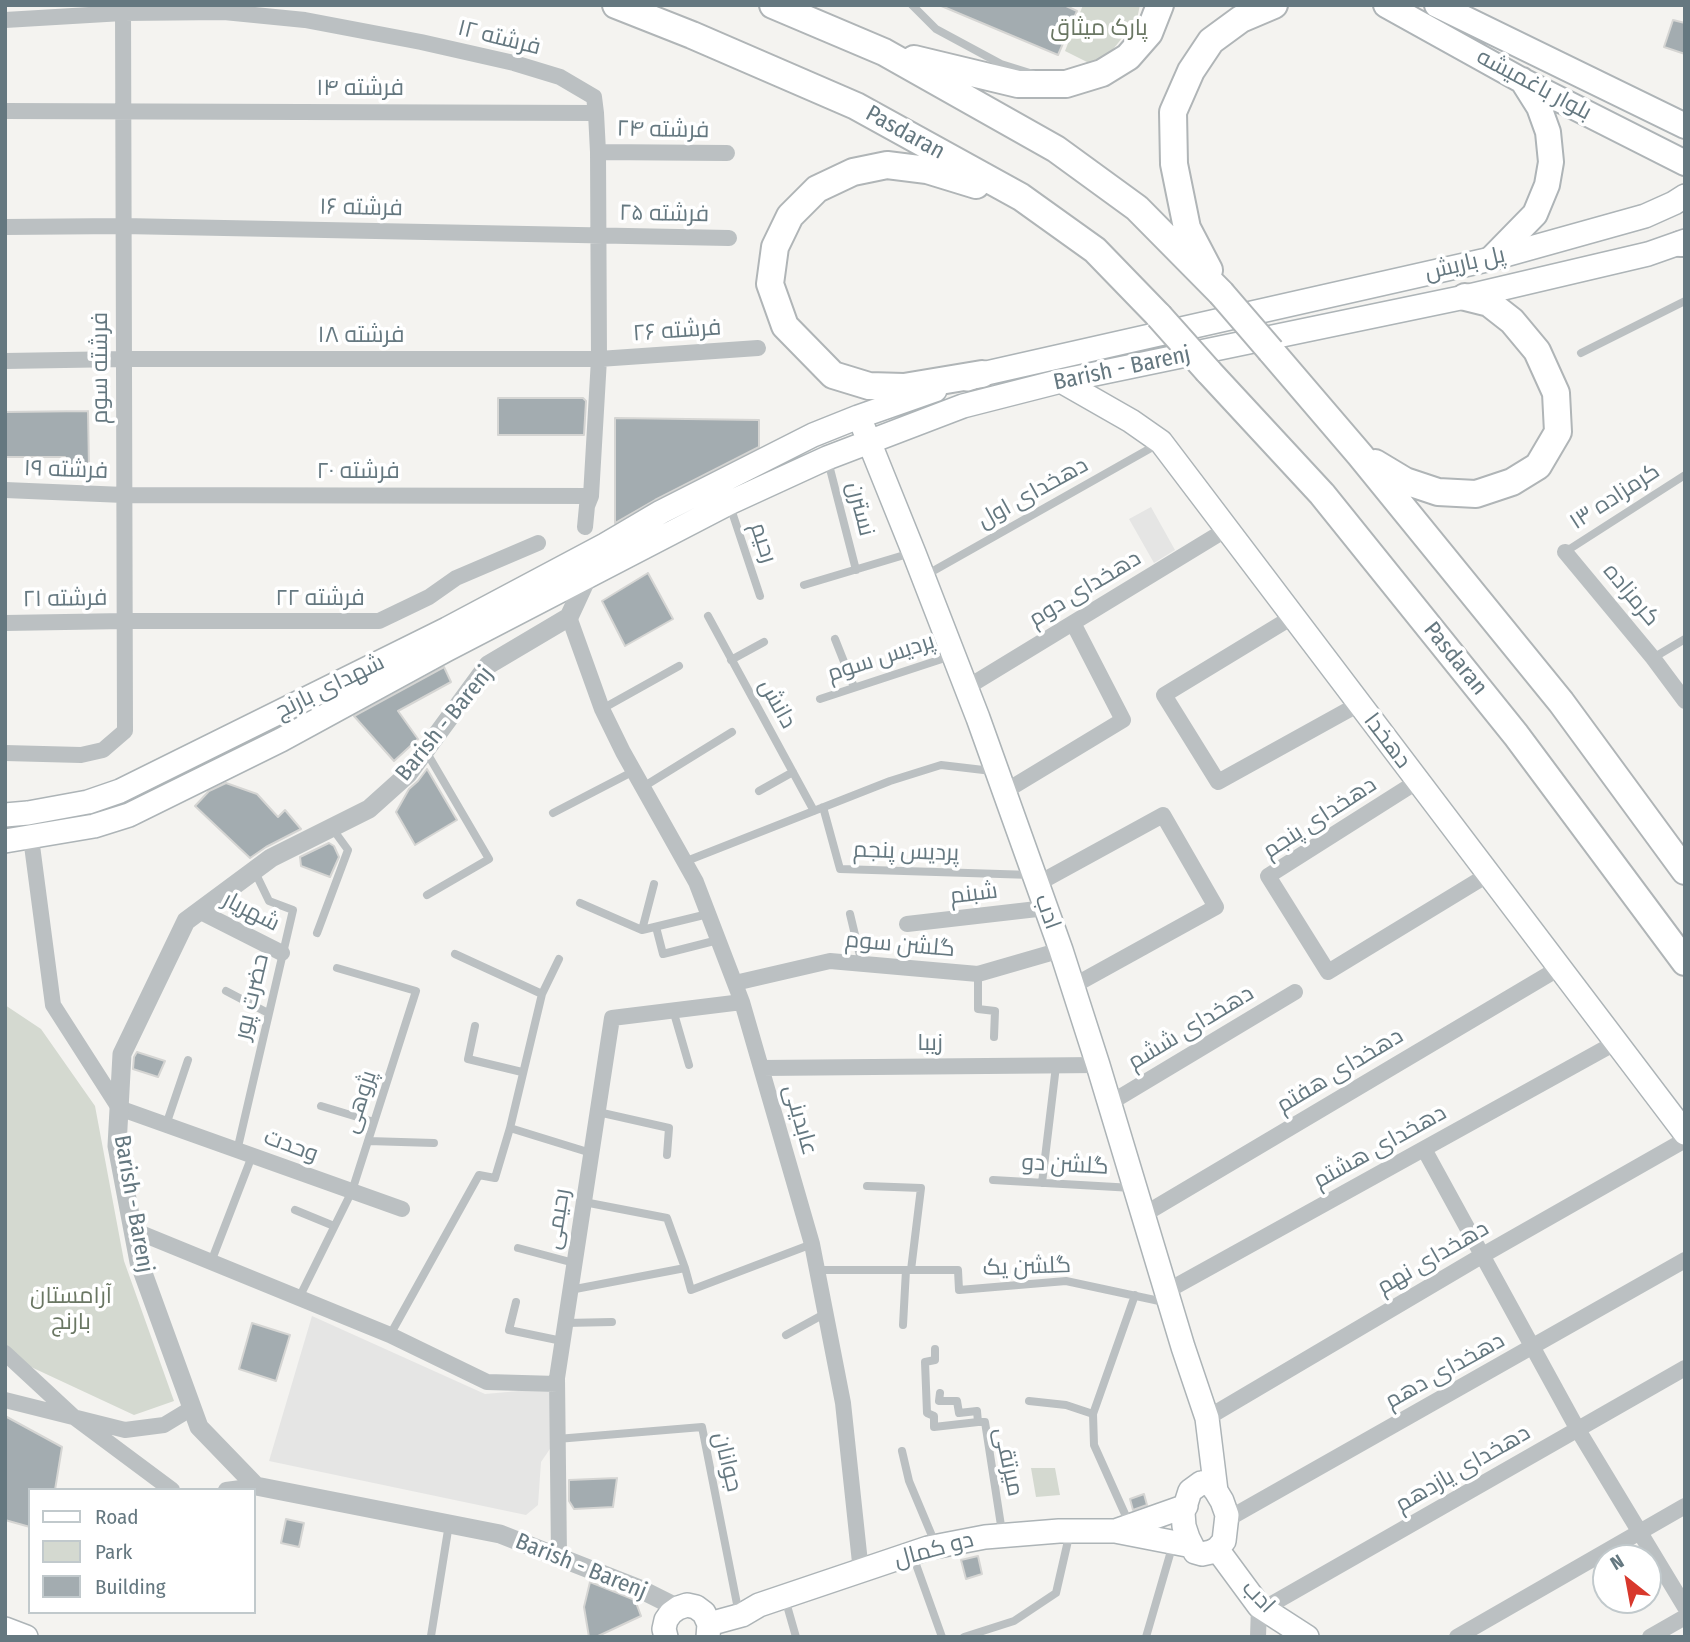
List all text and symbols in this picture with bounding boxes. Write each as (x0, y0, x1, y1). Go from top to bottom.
street label: ۱۲ فرشته (455, 14, 543, 62)
park label: پارک میثاق (1050, 15, 1148, 43)
street label: بلوار باغمیشه (1472, 43, 1596, 127)
street label: ۱۴ فرشته (316, 75, 404, 103)
street label: Pasdaran (861, 100, 949, 166)
street label: فرشته ۲۴ (616, 115, 710, 145)
street label: ۱۶ فرشته (319, 193, 403, 223)
street label: ۲۵ فرشته (619, 199, 709, 229)
street label: پل باریش (1422, 241, 1508, 287)
street label: فرشته سوم (87, 312, 115, 424)
street label: ۲۶ فرشته (632, 314, 722, 348)
street label: ۱۸ فرشته (318, 322, 404, 350)
street label: Barish - Barenj (1051, 341, 1193, 397)
street label: دهخدای اول (973, 451, 1093, 535)
street label: ۱۹ فرشته (23, 455, 109, 485)
street label: ۲۰ فرشته (316, 458, 400, 486)
street label: کرمزاده ۱۳ (1565, 458, 1665, 536)
street label: نسترن (840, 479, 880, 539)
street label: رحیم (744, 519, 782, 567)
street label: دهخدای دوم (1024, 545, 1146, 633)
street label: کرمزاده (1597, 558, 1665, 632)
street label: ۲۱ فرشته (22, 584, 108, 614)
street label: ۲۲ فرشته (275, 585, 365, 613)
street label: Pasdaran (1417, 617, 1493, 701)
street label: پردیس سوم (824, 628, 938, 688)
street label: شهدای بارنج (271, 649, 389, 725)
street label: Barish - Barenj (390, 661, 500, 787)
street label: دانش (752, 675, 802, 733)
street label: دهخدا (1357, 708, 1417, 774)
street label: دهخدای پنجم (1258, 771, 1382, 865)
street label: پردیس پنجم (852, 836, 960, 868)
street label: شبنم (949, 877, 999, 911)
street label: شهریار (218, 886, 284, 938)
street label: ادب (1028, 891, 1066, 933)
street label: گلشن سوم (844, 926, 956, 964)
street label: حضرت پور (229, 951, 275, 1043)
street label: دهخدای ششم (1123, 980, 1259, 1076)
street label: دهخدای هفتم (1272, 1022, 1408, 1120)
street label: زیبا (917, 1030, 943, 1058)
street label: پژوهی (337, 1067, 383, 1137)
street label: عابدینی (777, 1082, 823, 1158)
street label: دهخدای هشتم (1309, 1099, 1451, 1195)
street label: وحدت (260, 1123, 322, 1169)
street label: Barish - Barenj (107, 1133, 159, 1275)
street label: گلشن دو (1021, 1149, 1109, 1181)
street label: رحیمی (540, 1187, 576, 1251)
street label: دهخدای نهم (1372, 1215, 1494, 1301)
street label: گلشن یک (982, 1252, 1072, 1282)
park label: آرامستان بارنج (30, 1283, 112, 1337)
street label: دهخدای دهم (1380, 1327, 1510, 1415)
street label: دهخدای یازدهم (1391, 1419, 1535, 1519)
street label: میرتقی (987, 1425, 1029, 1499)
street label: جوانان (706, 1429, 748, 1495)
legend (28, 1488, 256, 1614)
text: Road (95, 1504, 139, 1530)
street label: دو کمال (891, 1526, 977, 1574)
street label: Barish - Barenj (511, 1528, 651, 1606)
text: Park (95, 1539, 132, 1565)
north arrow (1592, 1544, 1662, 1614)
text: N (1606, 1549, 1628, 1575)
text: Building (95, 1574, 166, 1600)
street label: ادب (1236, 1575, 1280, 1619)

